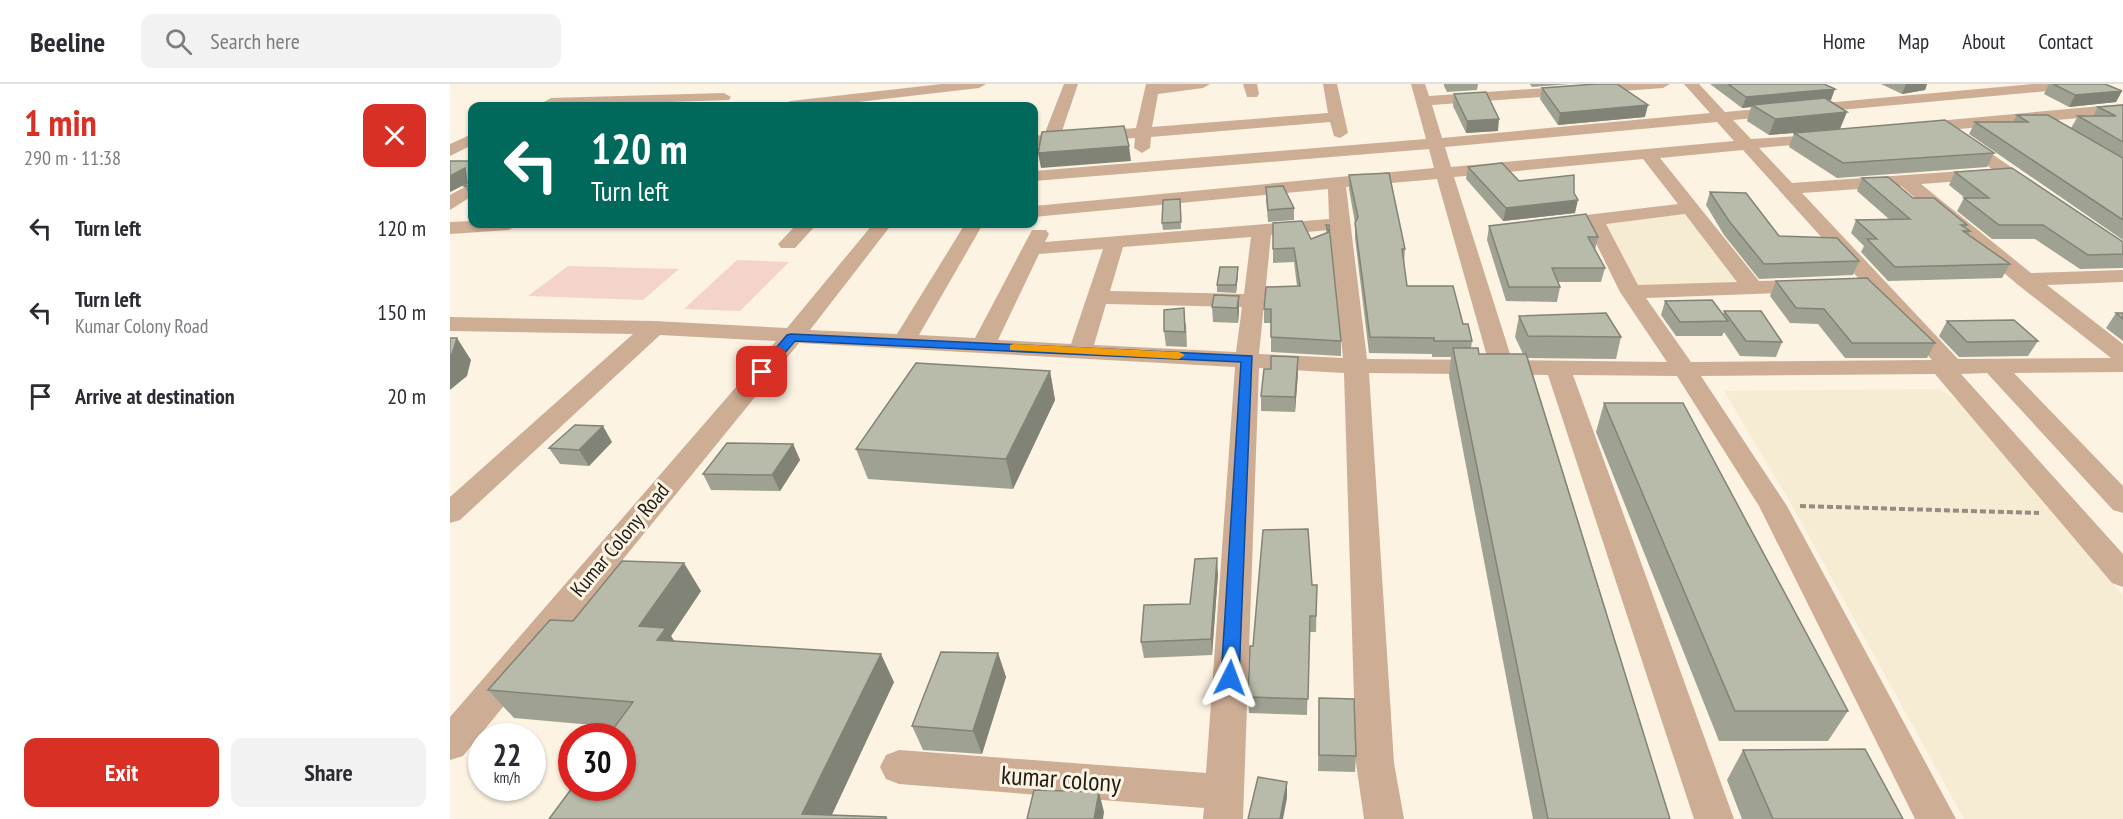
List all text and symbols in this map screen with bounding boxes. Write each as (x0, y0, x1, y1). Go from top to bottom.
search box (141, 14, 561, 68)
text: Beeline (30, 23, 105, 60)
icon: search (162, 25, 195, 58)
text: Search here (210, 27, 300, 55)
text: Home (1823, 28, 1865, 55)
text: Map (1898, 28, 1929, 55)
text: About (1962, 28, 2005, 55)
text: Contact (2038, 28, 2093, 55)
text: 1 min (24, 99, 97, 146)
button: close (363, 104, 426, 167)
text: 120 m (591, 121, 688, 176)
icon: left (492, 126, 570, 204)
text: 290 m · 11:38 (24, 145, 121, 171)
text: Turn left (591, 174, 669, 208)
icon: left (24, 212, 57, 245)
text: Turn left (75, 214, 141, 242)
text: 120 m (377, 214, 426, 242)
text: Turn left (75, 285, 141, 313)
icon: left (24, 296, 57, 329)
text: 150 m (377, 298, 426, 326)
text: Kumar Colony Road (75, 313, 208, 339)
pin (736, 346, 787, 397)
icon: arrive (745, 355, 778, 388)
icon: arrive (24, 380, 57, 413)
text: Arrive at destination (75, 382, 235, 410)
text: 20 m (387, 382, 426, 410)
street label: Kumar Colony Road (564, 477, 675, 602)
position arrow (1198, 646, 1262, 710)
speed limit sign: 30 (558, 723, 636, 801)
text: 22 (493, 735, 521, 774)
button: Exit (24, 738, 219, 807)
button: Share (231, 738, 426, 807)
street label: kumar colony (1000, 758, 1122, 799)
text: km/h (494, 768, 520, 787)

